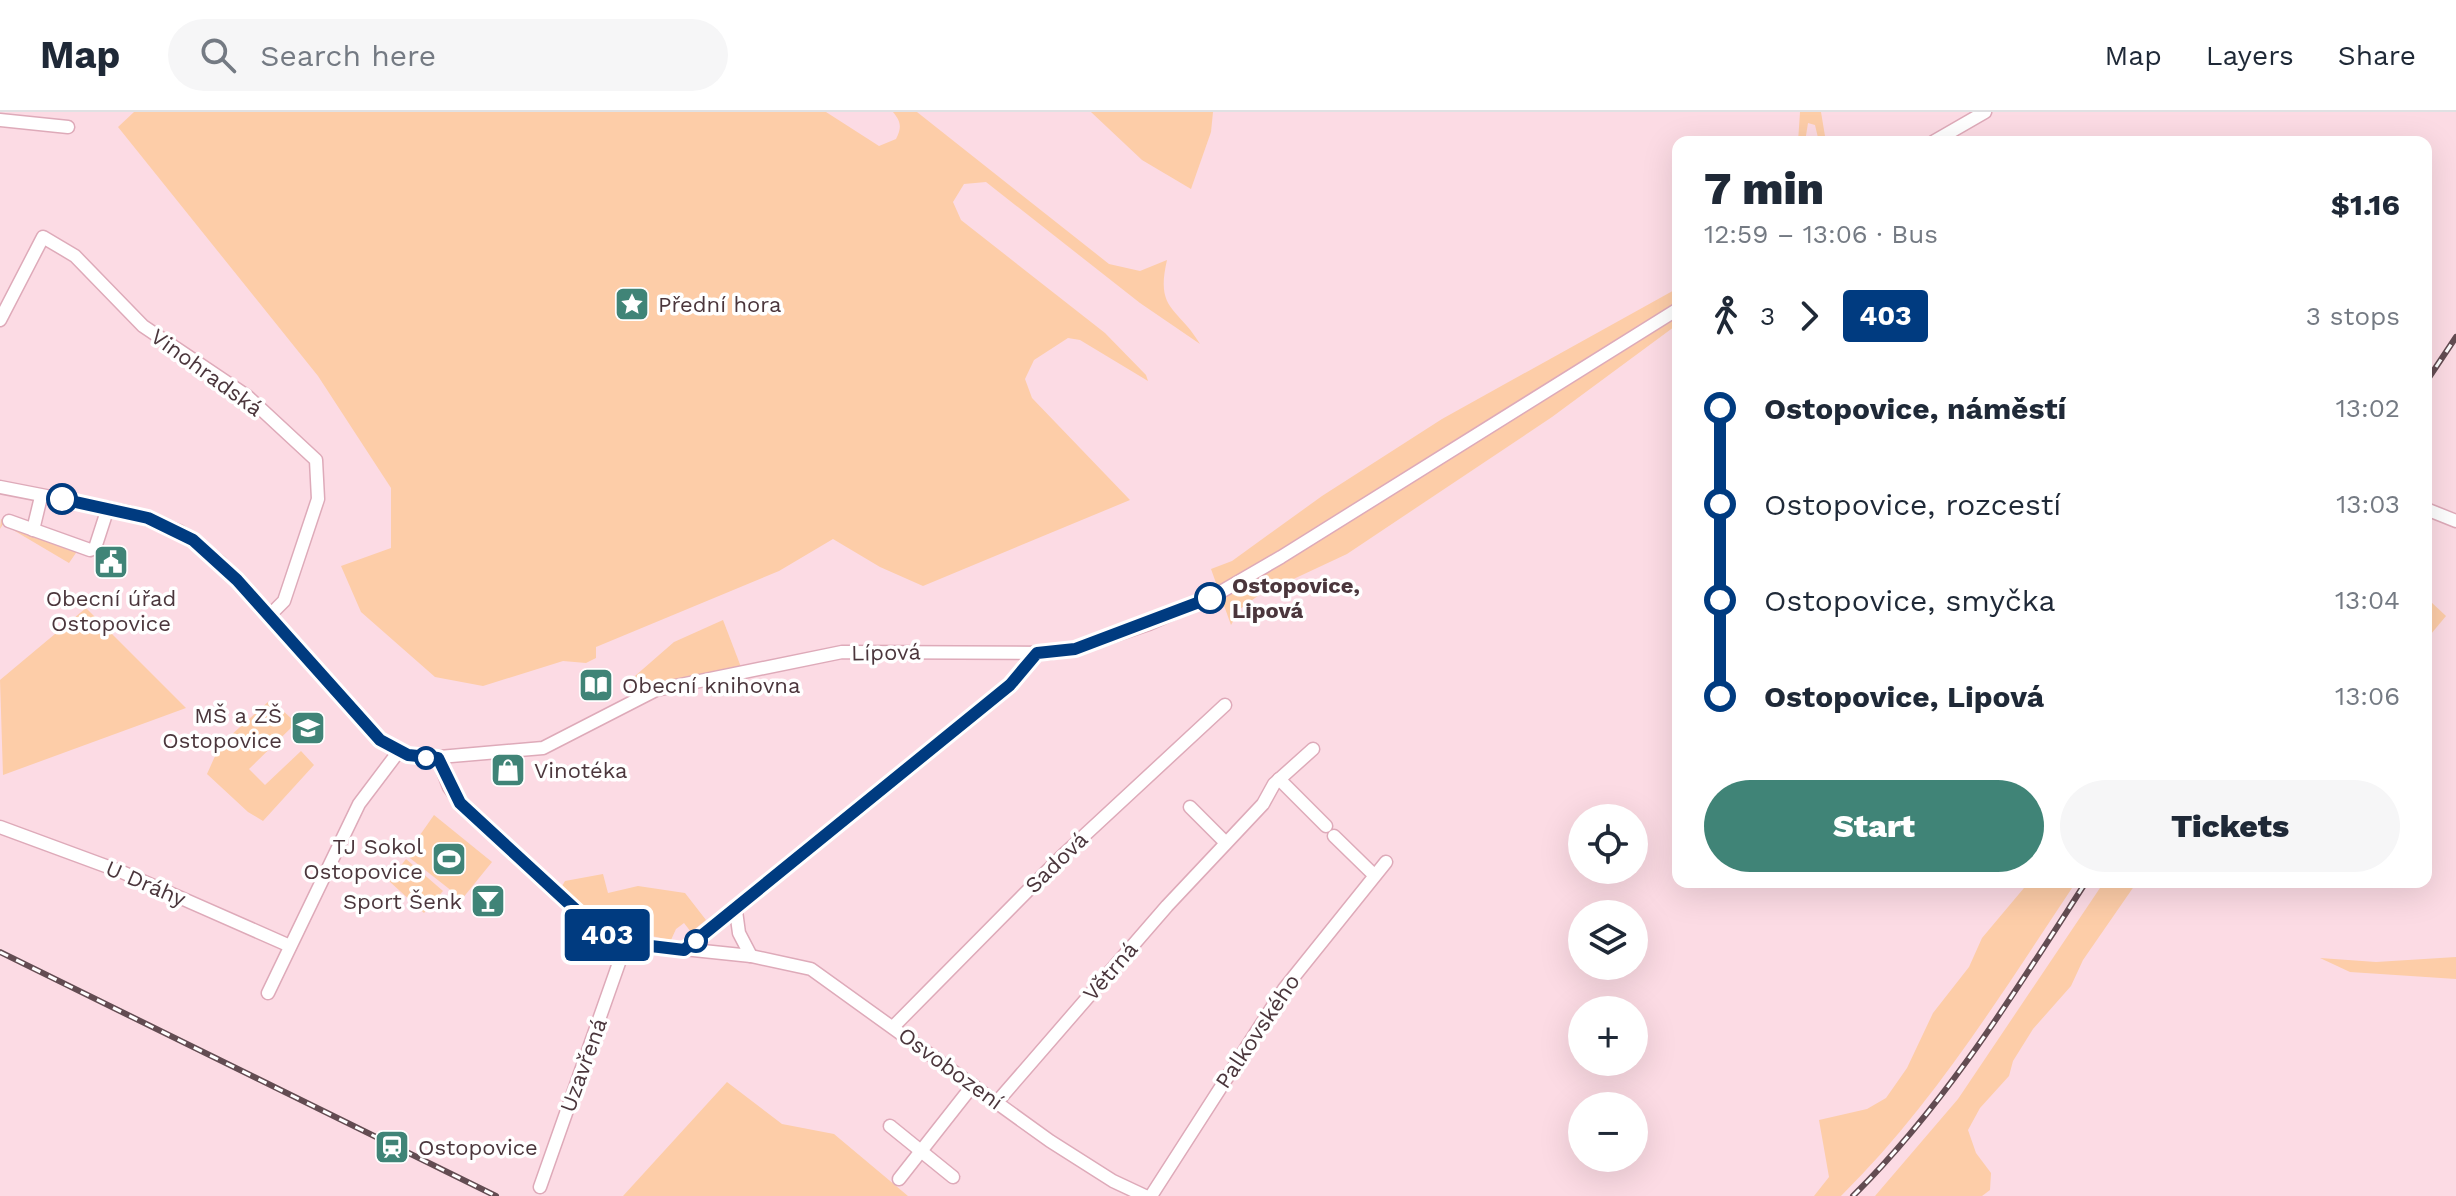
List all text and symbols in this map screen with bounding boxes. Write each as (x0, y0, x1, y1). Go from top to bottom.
search box (168, 19, 728, 91)
text: Map (40, 33, 120, 77)
icon: search (196, 33, 240, 77)
text: Search here (260, 38, 436, 73)
text: Map (2105, 39, 2162, 72)
text: Layers (2206, 39, 2294, 72)
text: Share (2338, 39, 2416, 72)
text: 7 min (1704, 163, 1824, 215)
text: $1.16 (2331, 187, 2400, 222)
text: 12:59 – 13:06 · Bus (1704, 219, 1938, 249)
place icon: Přední hora (613, 285, 651, 323)
place label: Přední hora (658, 292, 781, 317)
icon: walk (1704, 294, 1748, 338)
icon: forward (1787, 294, 1831, 338)
text: 403 (1859, 299, 1912, 332)
text: 3 (1760, 301, 1775, 331)
text: 3 stops (2306, 301, 2400, 331)
street label: Vinohradská (146, 324, 267, 421)
text: Ostopovice, náměstí (1764, 391, 2066, 426)
text: 13:02 (2336, 393, 2400, 423)
unlabelled marker (47, 484, 77, 514)
text: Ostopovice, rozcestí (1764, 487, 2061, 522)
text: 13:03 (2336, 489, 2400, 519)
public building icon: Obecní úřad Ostopovice (92, 543, 130, 581)
place label: Ostopovice, Lipová (1232, 573, 1360, 623)
marker: Ostopovice, Lipová (1195, 583, 1225, 613)
text: Ostopovice, smyčka (1764, 583, 2055, 618)
text: 13:04 (2335, 585, 2400, 615)
place label: Obecní úřad Ostopovice (46, 586, 176, 636)
street label: Lípová (851, 639, 921, 666)
library icon: Obecní knihovna (577, 666, 615, 704)
place label: Obecní knihovna (622, 673, 800, 698)
text: Ostopovice, Lipová (1764, 679, 2044, 714)
text: 13:06 (2335, 681, 2400, 711)
place label: MŠ a ZŠ Ostopovice (162, 703, 282, 753)
school or university icon: MŠ a ZŠ Ostopovice (289, 709, 327, 747)
unlabelled marker (415, 747, 437, 769)
shop icon: Vinotéka (489, 751, 527, 789)
place label: Vinotéka (534, 758, 627, 783)
button: Start (1704, 780, 2044, 872)
button: Tickets (2060, 780, 2400, 872)
map controls (1568, 804, 1648, 1172)
button: locate (1568, 804, 1648, 884)
street label: Sadová (1020, 827, 1093, 898)
place label: TJ Sokol Ostopovice (303, 834, 423, 884)
sports icon: TJ Sokol Ostopovice (430, 840, 468, 878)
street label: U Dráhy (102, 855, 190, 912)
bar icon: Sport Šenk (469, 882, 507, 920)
place label: Sport Šenk (343, 889, 462, 914)
button: layers (1568, 900, 1648, 980)
line badge: 403 (561, 909, 653, 961)
text: 403 (581, 918, 633, 951)
unlabelled marker (685, 930, 707, 952)
street label: Větrná (1078, 937, 1143, 1006)
street label: Palkovského (1210, 969, 1305, 1093)
button: + (1568, 996, 1648, 1076)
street label: Uzavřená (555, 1015, 612, 1116)
street label: Osvobození (894, 1022, 1008, 1115)
button: − (1568, 1092, 1648, 1172)
station icon: Ostopovice (373, 1128, 411, 1166)
place label: Ostopovice (418, 1135, 538, 1160)

